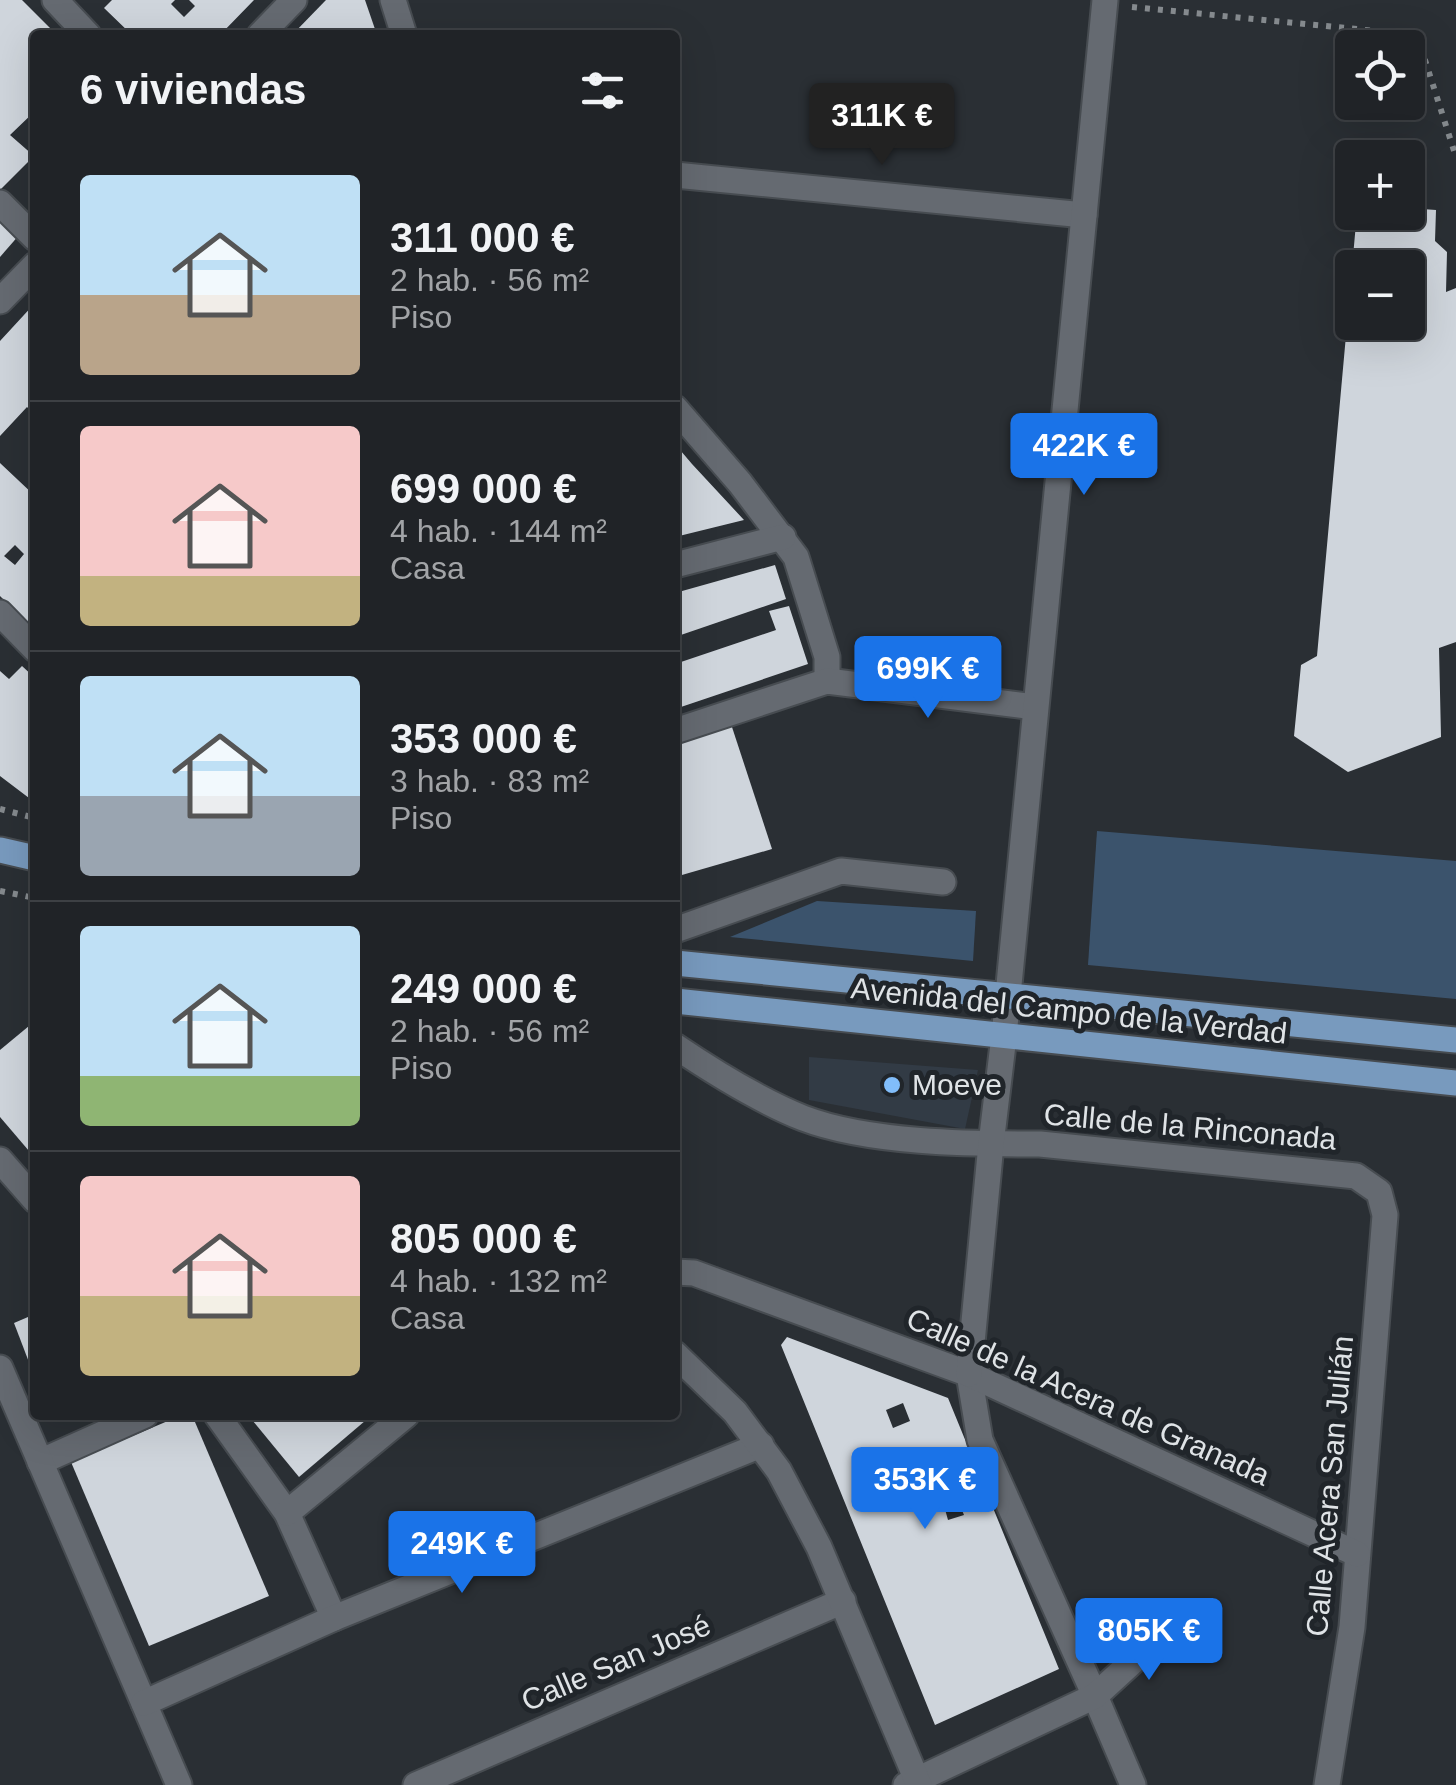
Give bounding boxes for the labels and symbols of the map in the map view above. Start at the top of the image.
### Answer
pin: 311K € [801,83,963,168]
pin: 422K € [1003,413,1165,498]
pin: 699K € [847,636,1009,721]
street label: Avenida del Campo de la Verdad [849,971,1289,1050]
place label: Moeve [912,1068,1002,1101]
marker: Moeve [881,1074,903,1096]
street label: Calle de la Rinconada [1042,1097,1338,1156]
street label: Calle de la Acera de Granada [902,1301,1275,1492]
street label: Calle Acera San Julián [1300,1334,1359,1638]
pin: 353K € [844,1447,1006,1532]
pin: 249K € [381,1511,543,1596]
pin: 805K € [1068,1598,1230,1683]
street label: Calle San José [516,1608,715,1717]

